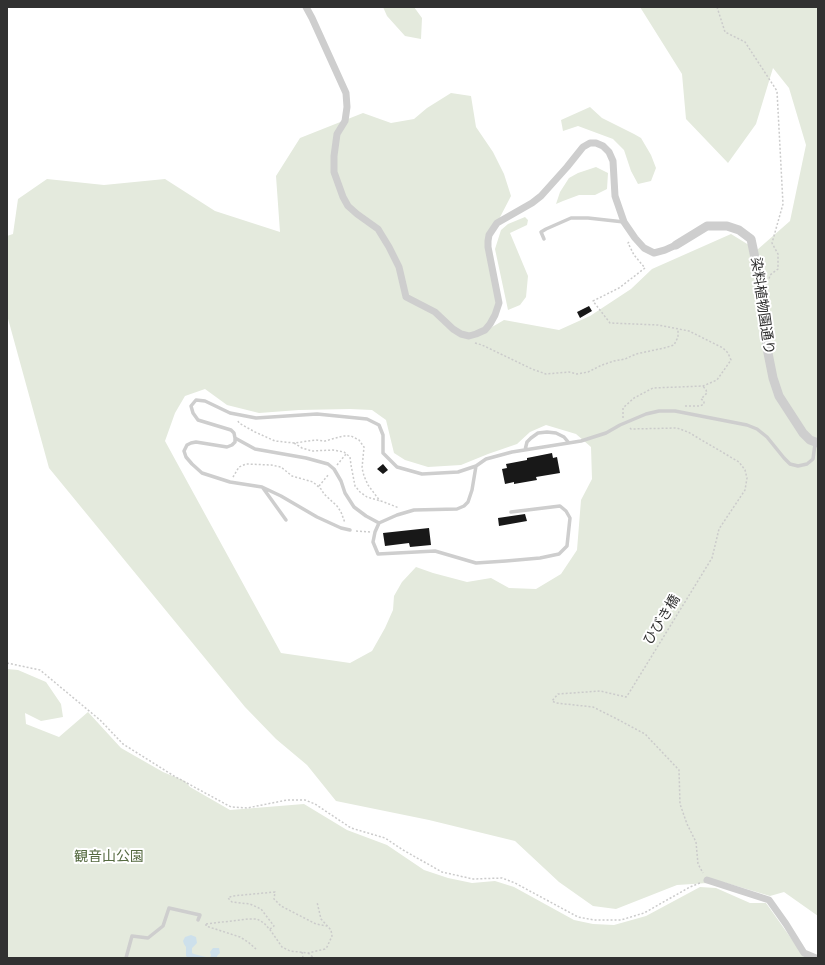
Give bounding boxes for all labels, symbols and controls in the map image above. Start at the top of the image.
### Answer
street label: 染料植物園通り [747,256,777,356]
street label: ひびき橋 [640,592,684,648]
park label: 観音山公園 [74,849,144,865]

